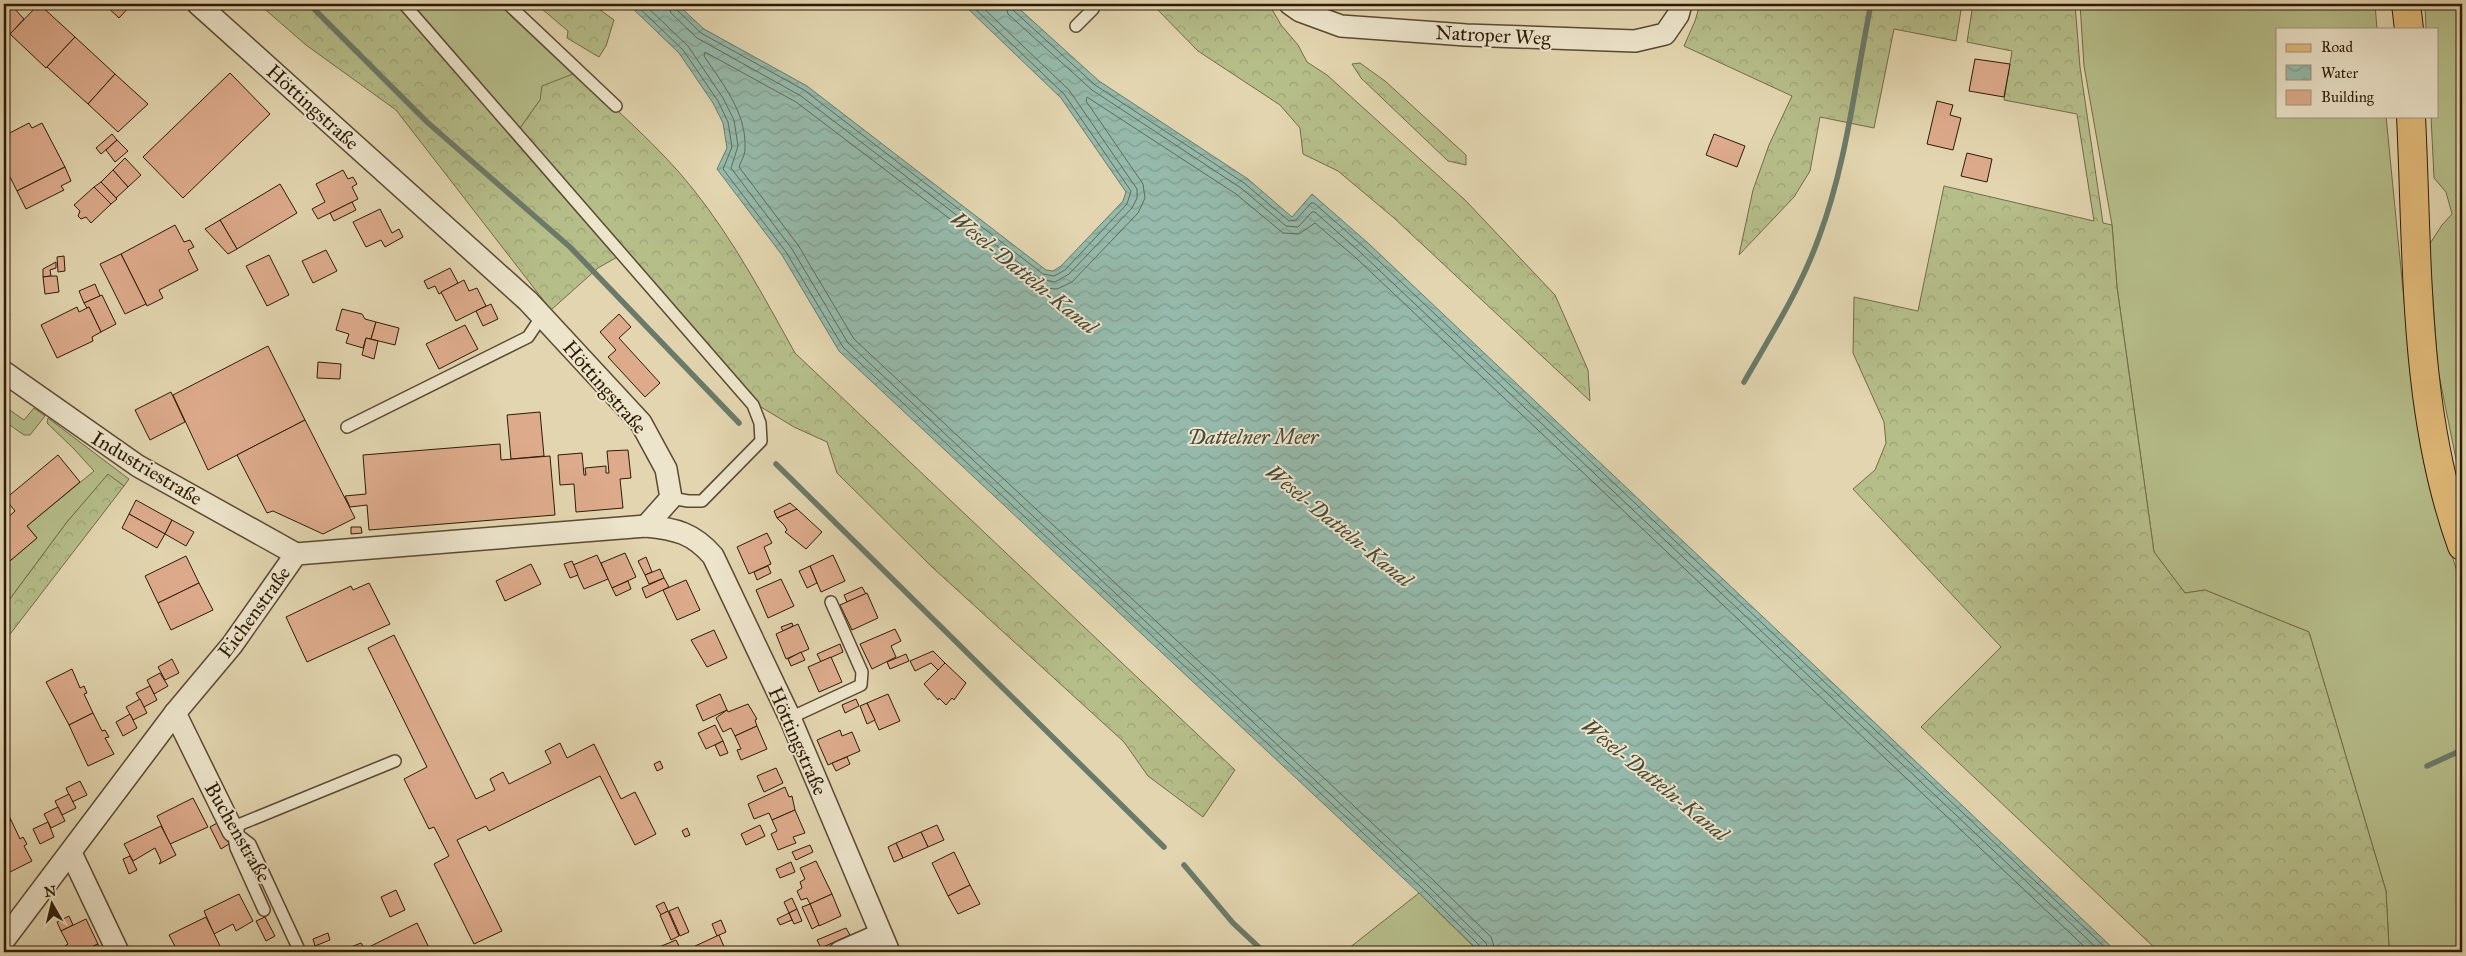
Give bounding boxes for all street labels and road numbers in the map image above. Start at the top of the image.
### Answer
street label: Natroper Weg [1435,20,1552,51]
street label: Höttingstraße [261,59,364,156]
street label: Höttingstraße [557,335,652,439]
street label: Industriestraße [87,426,207,510]
street label: Eichenstraße [213,561,295,663]
street label: Höttingstraße [763,683,833,799]
street label: Buchenstraße [200,778,276,886]

